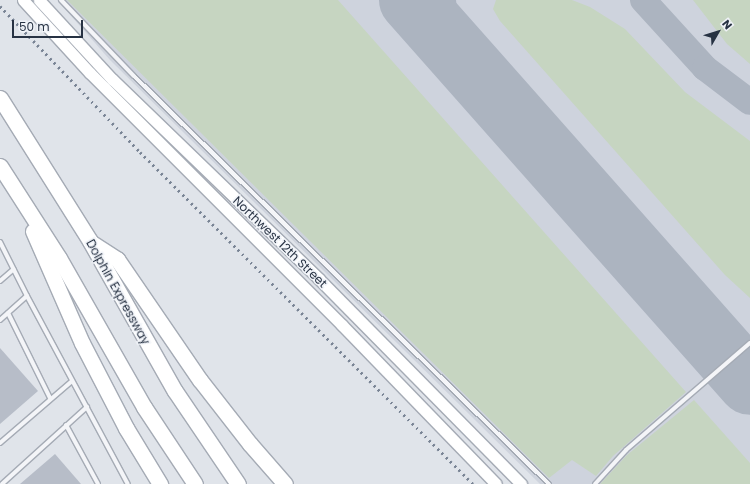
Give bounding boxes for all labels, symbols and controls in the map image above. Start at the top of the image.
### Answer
scale bar [14,12,85,38]
north arrow [698,12,738,52]
text: N [719,16,736,33]
text: 50 m [19,18,50,35]
street label: Northwest 12th Street [230,193,330,291]
street label: Dolphin Expressway [83,237,153,347]

